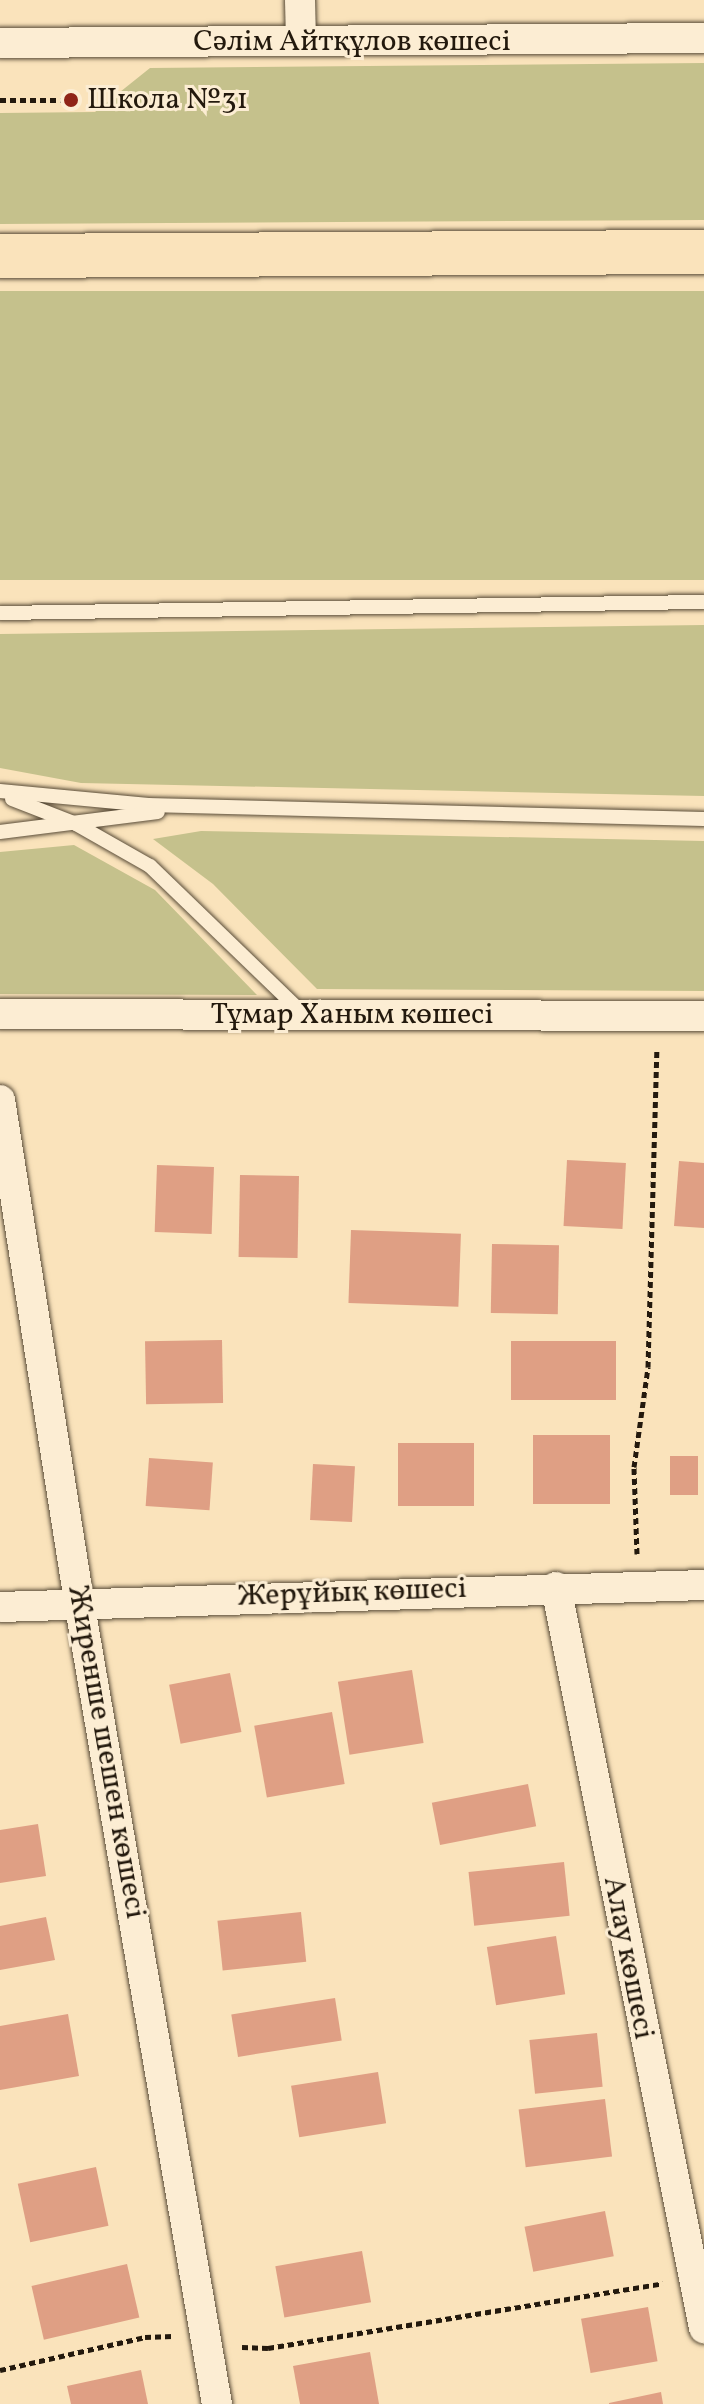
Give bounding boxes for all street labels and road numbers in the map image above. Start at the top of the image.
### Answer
street label: Сәлім Айтқұлов көшесі [193,24,511,60]
street label: Тұмар Ханым көшесі [210,997,494,1033]
street label: Жерұйық көшесі [237,1571,467,1615]
street label: Жиренше шешен көшесі [59,1582,153,1922]
street label: Алау көшесі [594,1873,662,2043]

